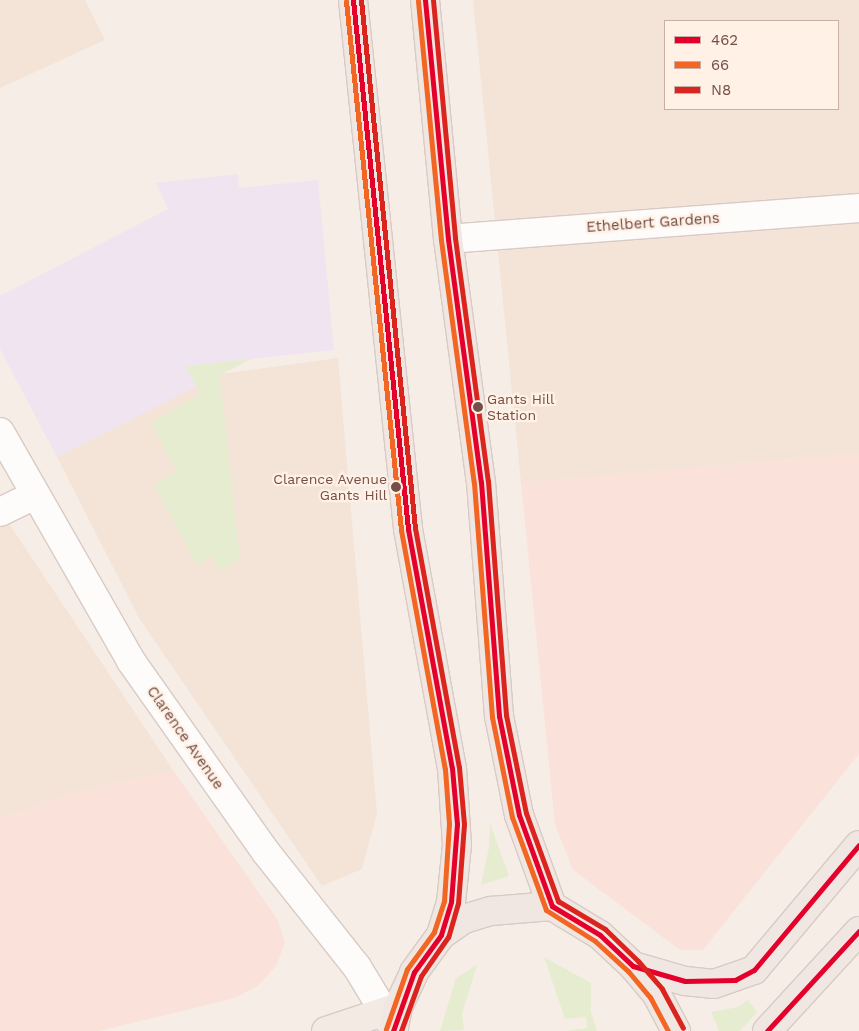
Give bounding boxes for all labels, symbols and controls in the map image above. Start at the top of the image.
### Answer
legend [664,20,839,110]
text: 462 [711,31,738,49]
text: 66 [711,56,729,74]
text: N8 [711,81,731,99]
street label: Ethelbert Gardens [586,209,720,237]
place label: Gants Hill Station [487,391,554,424]
marker: Gants Hill Station [473,402,483,412]
place label: Clarence Avenue Gants Hill [273,471,387,504]
marker: Clarence Avenue Gants Hill [391,482,401,492]
street label: Clarence Avenue [143,683,227,793]

